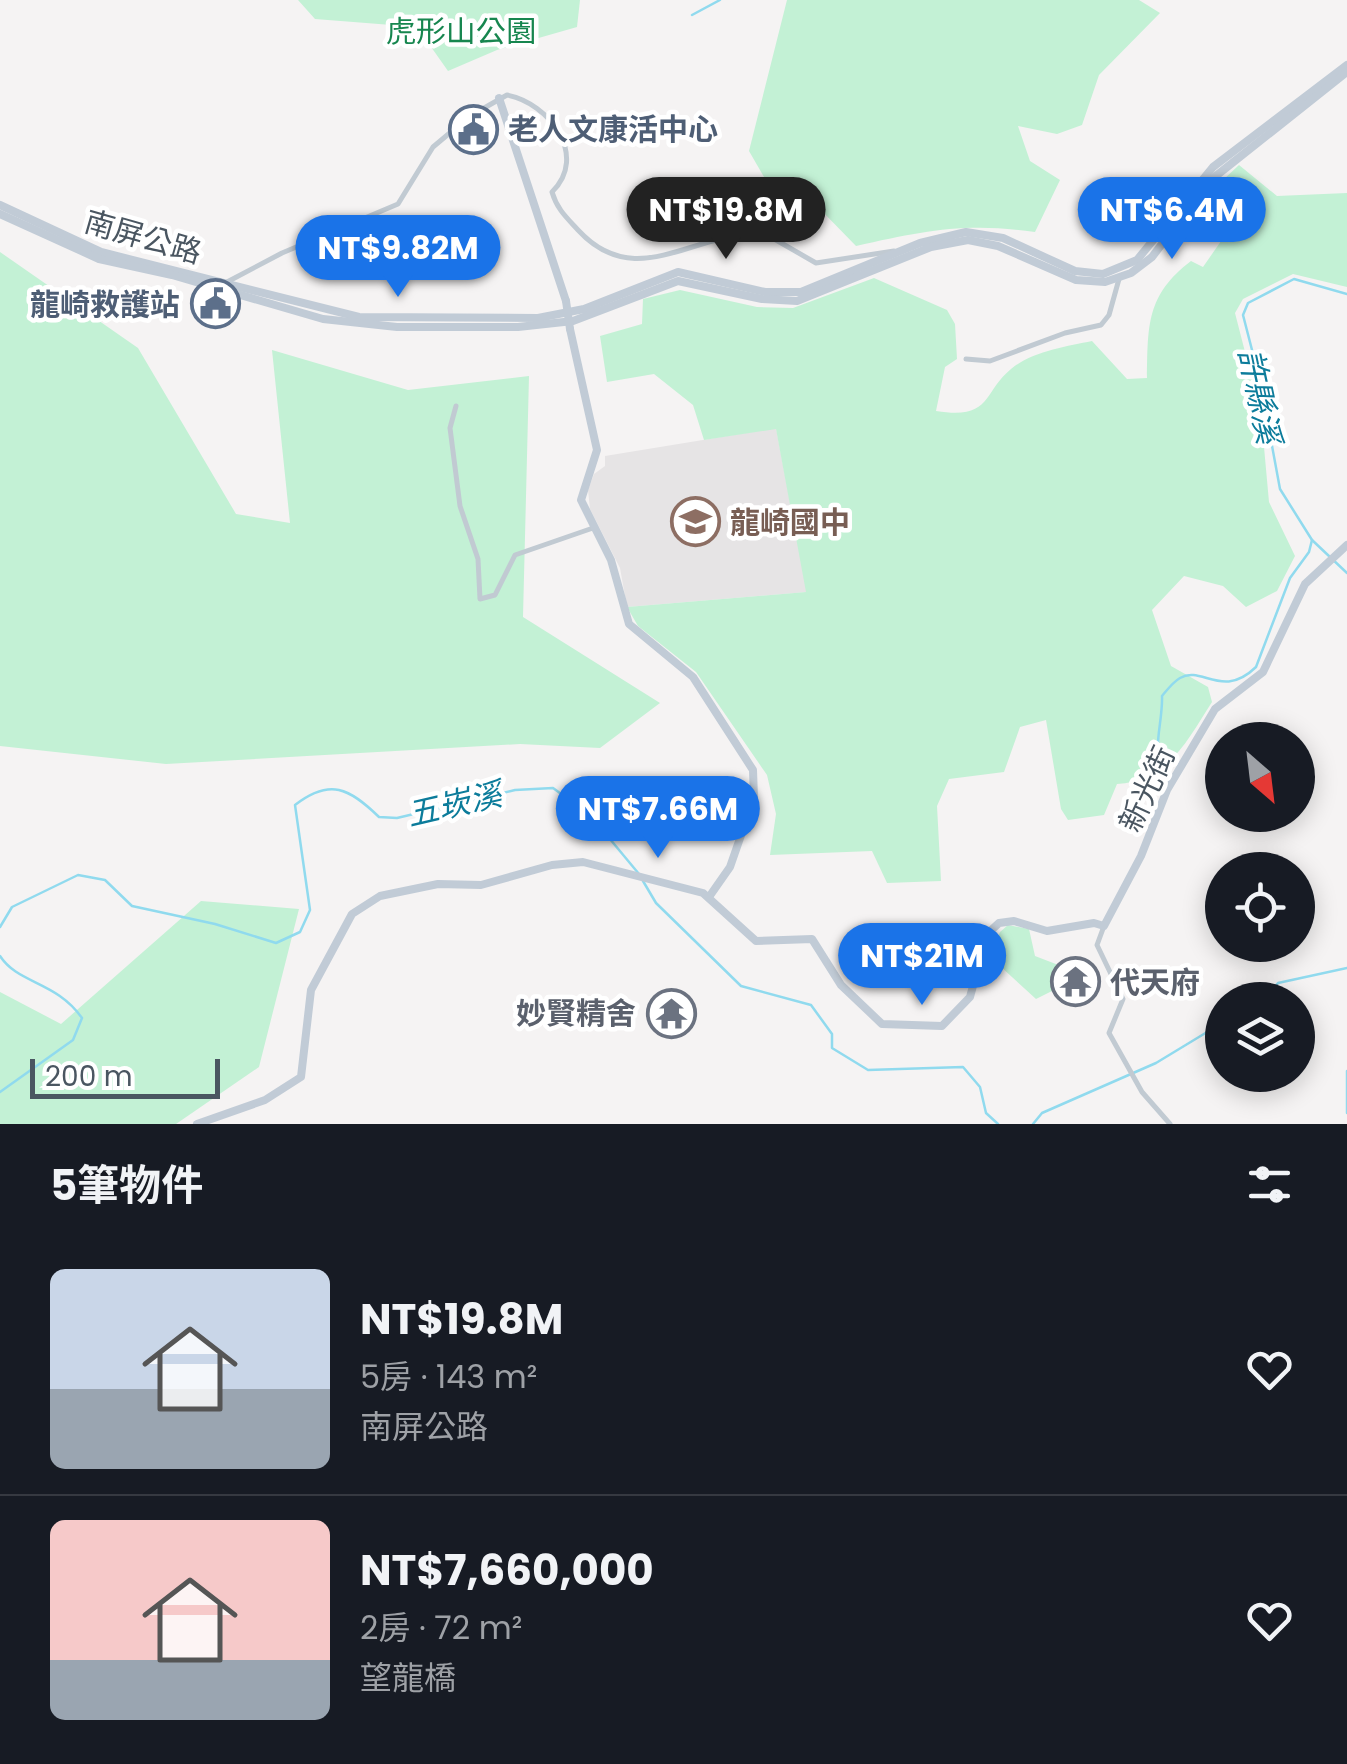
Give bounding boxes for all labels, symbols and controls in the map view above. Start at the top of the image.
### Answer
park label: 虎形山公園 [386,10,536,53]
public building icon: 老人文康活中心 [447,103,499,155]
place label: 老人文康活中心 [508,108,718,151]
pin: NT$19.8M [623,177,829,262]
pin: NT$6.4M [1080,177,1264,262]
text: NT$19.8M [649,187,803,232]
text: NT$6.4M [1100,187,1244,232]
street label: 南屏公路 [79,200,207,274]
pin: NT$9.82M [295,215,501,300]
text: NT$9.82M [317,225,479,270]
public building icon: 龍崎救護站 [189,278,241,330]
place label: 龍崎救護站 [30,283,180,326]
water label: 許縣溪 [1228,344,1293,452]
school or university icon: 龍崎國中 [669,496,721,548]
place label: 龍崎國中 [730,501,850,544]
north arrow [1205,722,1315,832]
map controls [1205,722,1315,1092]
street label: 新光街 [1108,739,1186,839]
water label: 五崁溪 [402,770,510,837]
pin: NT$7.66M [555,776,761,861]
text: NT$7.66M [578,786,738,831]
button: locate [1205,852,1315,962]
pin: NT$21M [841,923,1003,1008]
text: NT$21M [860,933,984,978]
temple icon: 代天府 [1049,956,1101,1008]
place label: 代天府 [1110,961,1200,1004]
button: layers [1205,982,1315,1092]
temple icon: 妙賢精舍 [645,987,697,1039]
place label: 妙賢精舍 [516,992,636,1035]
scale bar [30,1054,220,1098]
text: 200 m [45,1057,133,1096]
text: 5筆物件 [50,1156,203,1215]
icon: filters [1242,1157,1297,1212]
text: NT$19.8M [360,1290,563,1349]
icon: home [130,1309,250,1429]
icon: heart [1242,1342,1297,1397]
text: 5房 · 143 m² [360,1354,537,1399]
text: 南屏公路 [360,1404,488,1449]
text: NT$7,660,000 [360,1541,654,1600]
icon: home [130,1560,250,1680]
icon: heart [1242,1593,1297,1648]
text: 2房 · 72 m² [360,1605,522,1650]
text: 望龍橋 [360,1655,456,1700]

